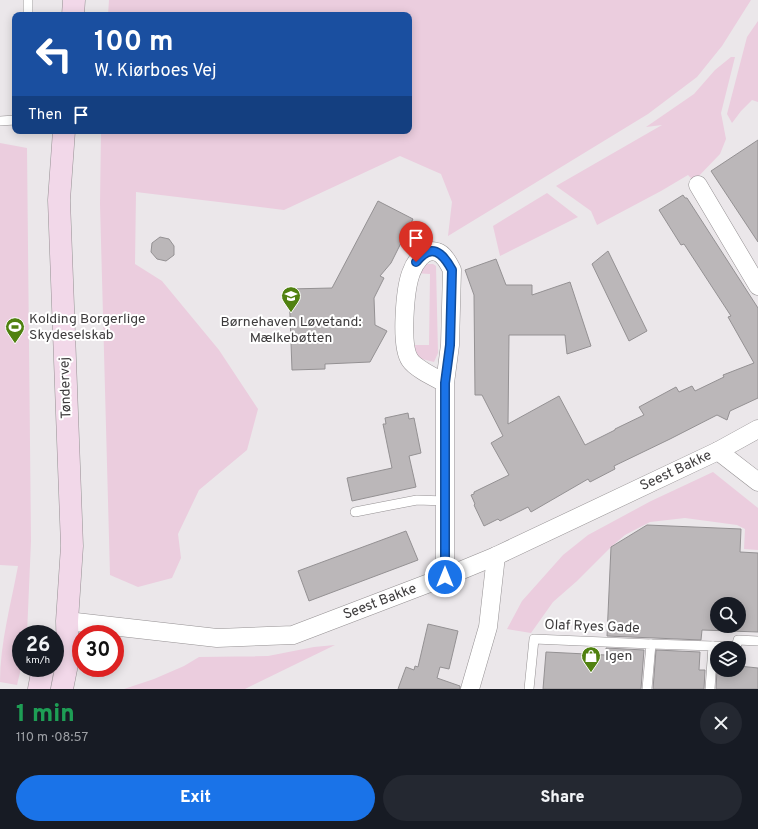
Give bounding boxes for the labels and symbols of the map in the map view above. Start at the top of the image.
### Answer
pin [399,221,433,262]
school or university icon: Børnehaven Løvetand: Mælkebøtten [280,285,302,313]
place label: Kolding Borgerlige Skydeselskab [29,311,146,344]
place label: Børnehaven Løvetand: Mælkebøtten [220,314,362,347]
sports icon: Kolding Borgerlige Skydeselskab [4,316,26,344]
street label: Tøndervej [56,357,76,419]
street label: Seest Bakke [638,447,714,495]
position arrow [424,556,466,598]
street label: Seest Bakke [341,580,419,624]
street label: Olaf Ryes Gade [544,617,640,637]
speed limit sign: 30 [72,625,124,677]
shop icon: Igen [580,645,602,673]
place label: Igen [605,648,632,665]

